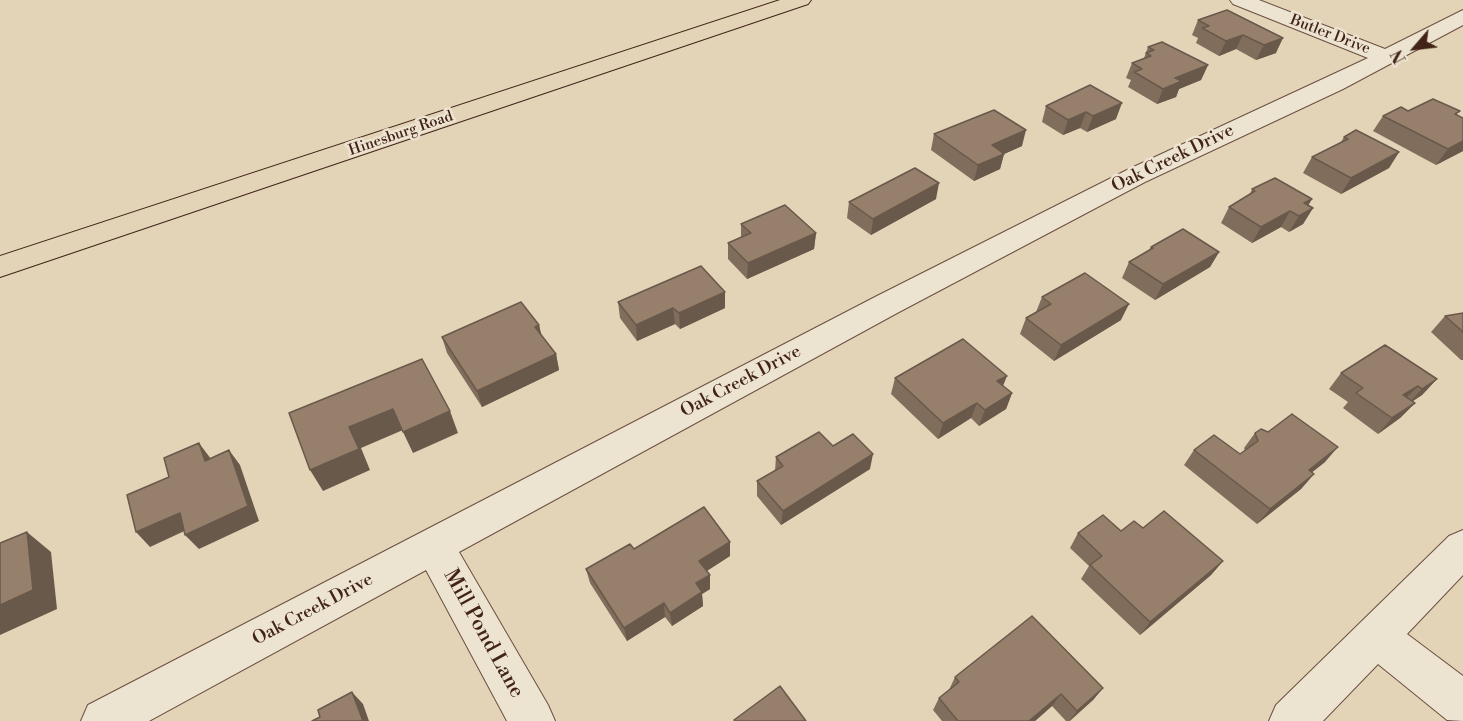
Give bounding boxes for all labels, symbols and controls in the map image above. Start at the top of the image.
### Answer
street label: Butler Drive [1287,11,1373,59]
north arrow [1385,18,1445,78]
text: N [1387,46,1411,67]
street label: Hinesburg Road [346,108,456,160]
street label: Oak Creek Drive [1108,120,1238,198]
street label: Oak Creek Drive [677,341,805,423]
street label: Mill Pond Lane [437,565,529,703]
street label: Oak Creek Drive [249,569,377,651]

